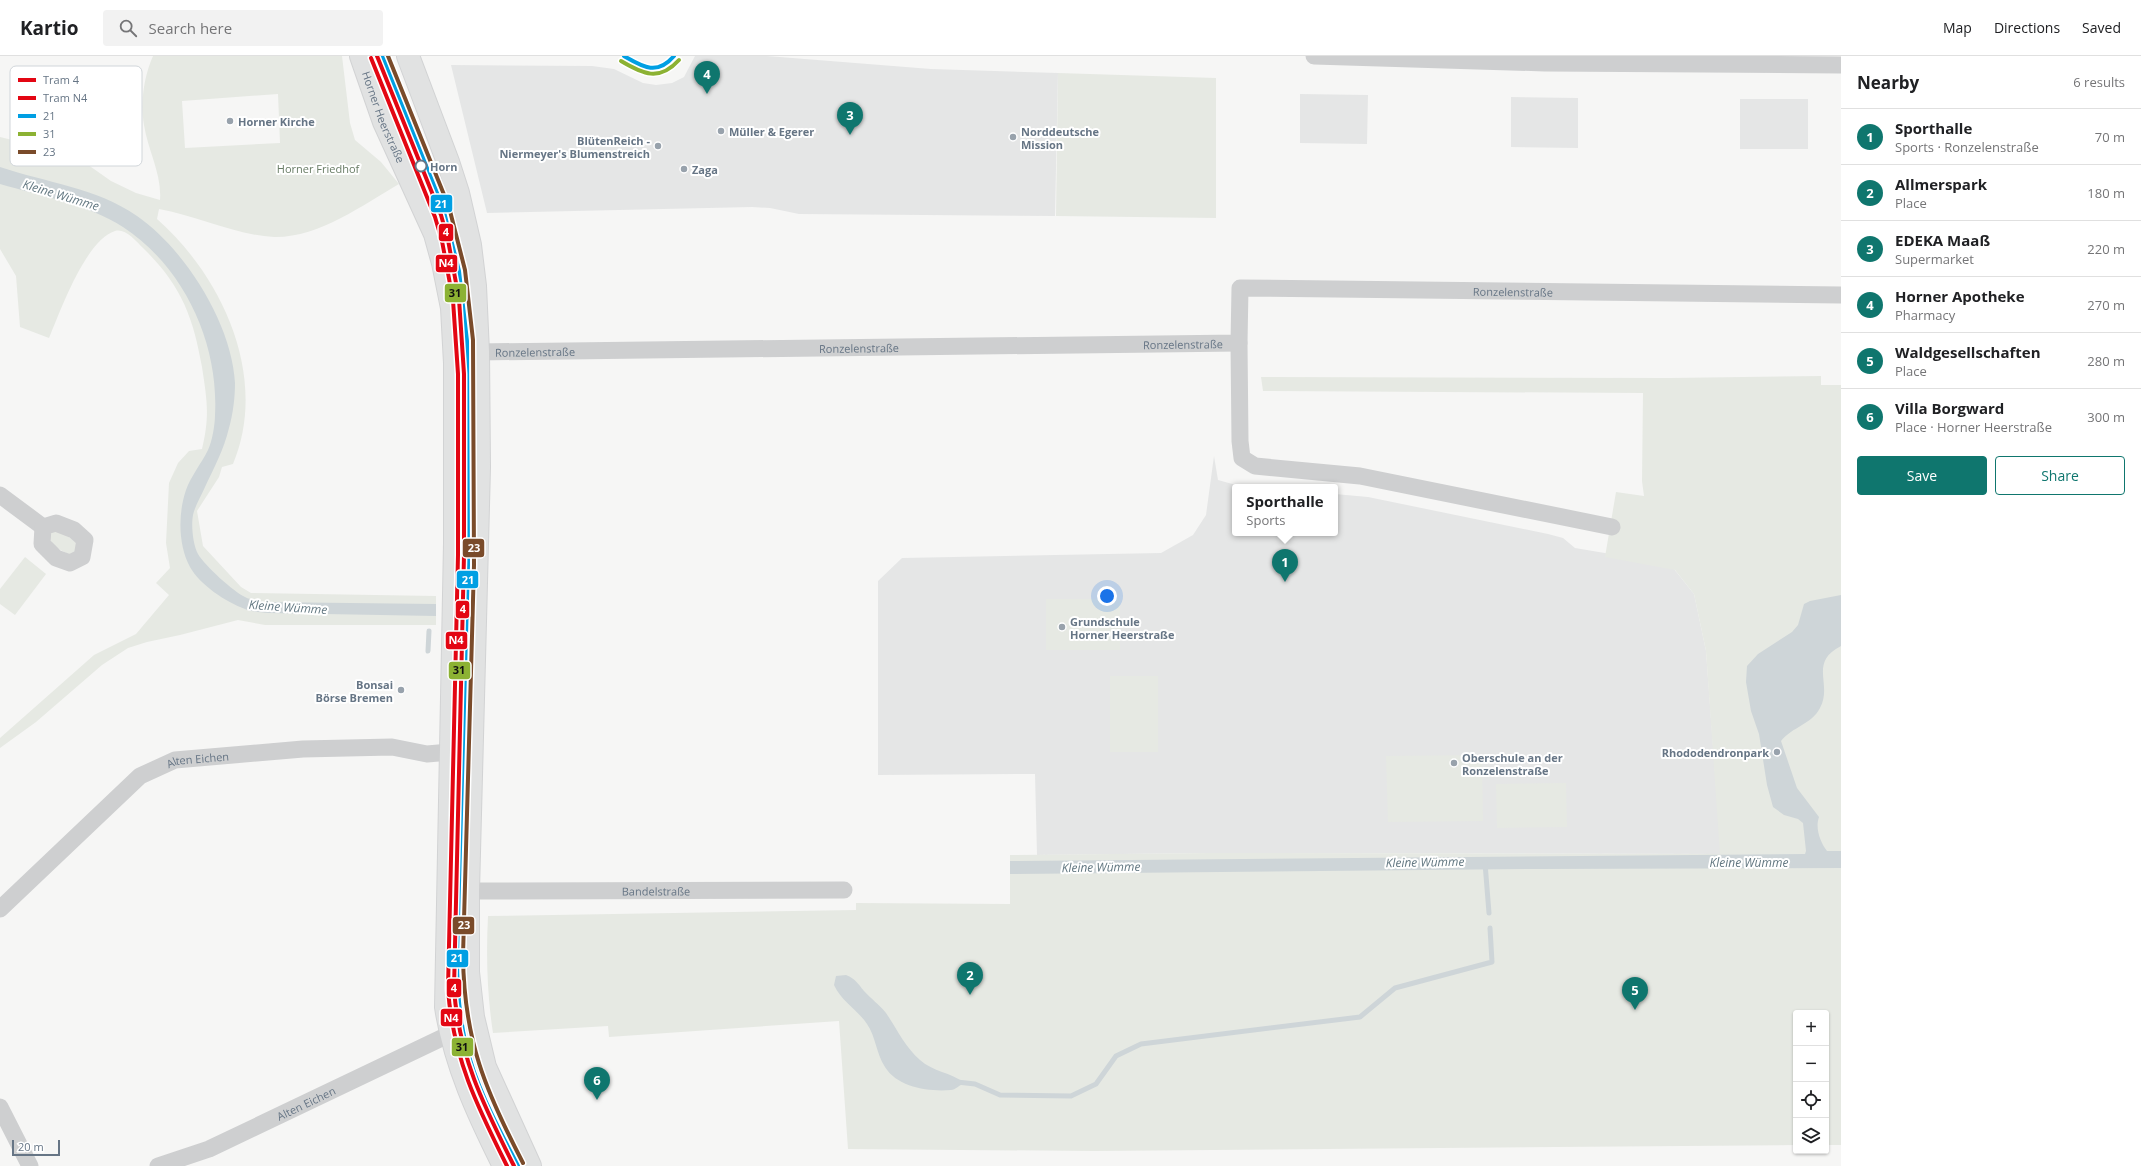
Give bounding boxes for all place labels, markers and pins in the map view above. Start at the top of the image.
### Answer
pin: 4 [694,61,720,94]
pin: 3 [837,102,863,135]
place label: Horner Kirche [238,114,315,129]
marker: Horner Kirche [225,116,235,126]
place label: Müller & Egerer [729,124,814,139]
place label: Norddeutsche Mission [1021,124,1100,152]
marker: Müller & Egerer [716,126,726,136]
marker: Norddeutsche Mission [1008,132,1018,142]
place label: BlütenReich - Niermeyer's Blumenstreich [499,133,650,161]
marker: BlütenReich - Niermeyer's Blumenstreich [653,141,663,151]
marker: Horn [414,159,428,173]
place label: Horn [430,159,457,174]
place label: Zaga [692,162,718,177]
marker: Zaga [679,164,689,174]
pin: 1 [1272,549,1298,582]
place label: Grundschule Horner Heerstraße [1070,614,1175,642]
marker: Grundschule Horner Heerstraße [1057,622,1067,632]
place label: Bonsai Börse Bremen [316,677,393,705]
marker: Bonsai Börse Bremen [396,685,406,695]
place label: Rhododendronpark [1662,745,1769,760]
marker: Rhododendronpark [1772,747,1782,757]
place label: Oberschule an der Ronzelenstraße [1462,750,1563,778]
marker: Oberschule an der Ronzelenstraße [1449,758,1459,768]
pin: 2 [957,962,983,995]
pin: 5 [1622,977,1648,1010]
pin: 6 [584,1067,610,1100]

